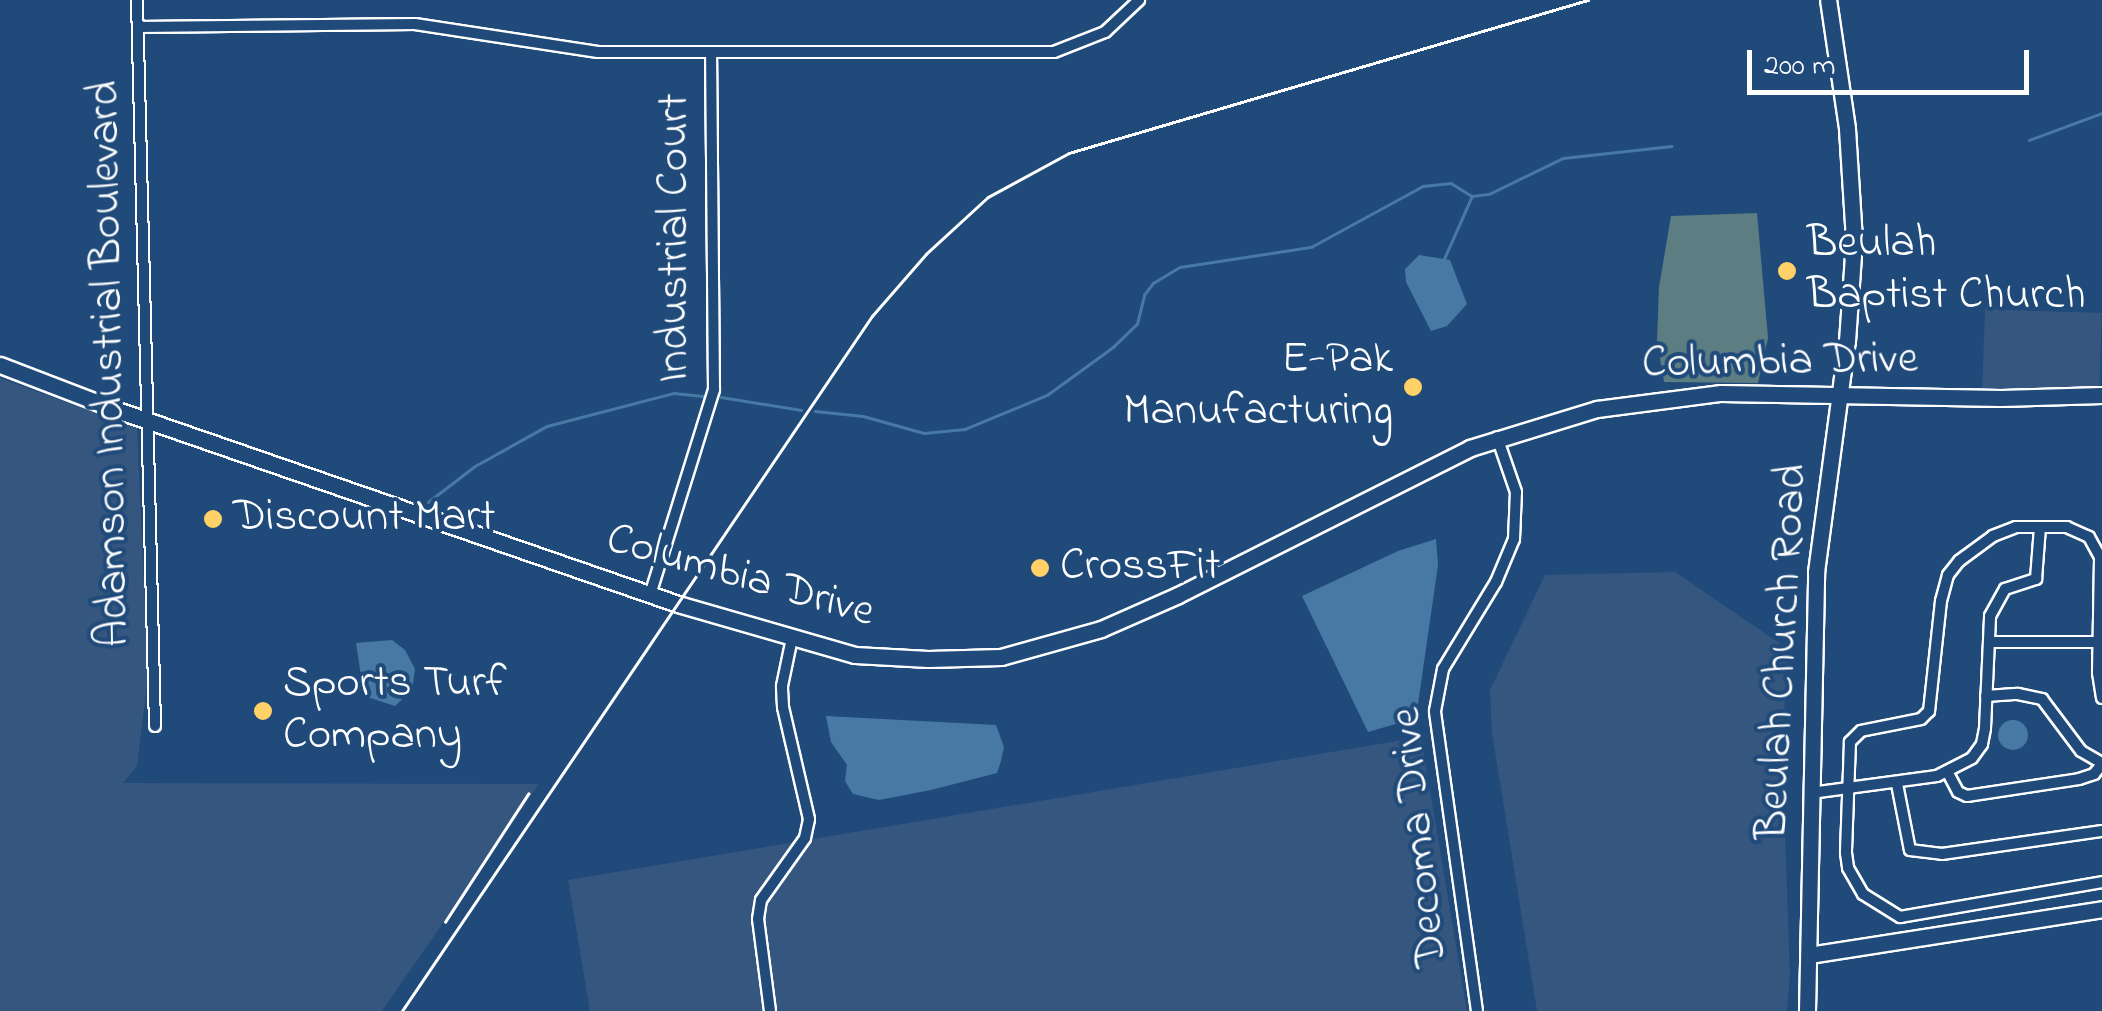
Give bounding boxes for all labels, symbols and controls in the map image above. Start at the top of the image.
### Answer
scale bar [1752,30,2034,92]
text: 200 m [1764,45,1836,89]
street label: Adamson Industrial Boulevard [79,80,143,648]
street label: Industrial Court [649,93,703,383]
place label: Beulah Baptist Church [1807,218,2086,324]
marker: Beulah Baptist Church [1776,260,1798,282]
place label: E-Pak Manufacturing [1123,334,1393,440]
street label: Columbia Drive [1641,334,1919,392]
marker: E-Pak Manufacturing [1402,376,1424,398]
street label: Beulah Church Road [1747,463,1821,841]
place label: Discount Mart [233,492,495,546]
marker: Discount Mart [202,508,224,530]
street label: Columbia Drive [600,513,880,641]
place label: CrossFit [1060,541,1220,595]
marker: CrossFit [1029,557,1051,579]
place label: Sports Turf Company [283,658,507,764]
marker: Sports Turf Company [252,700,274,722]
street label: Decoma Drive [1381,704,1461,970]

